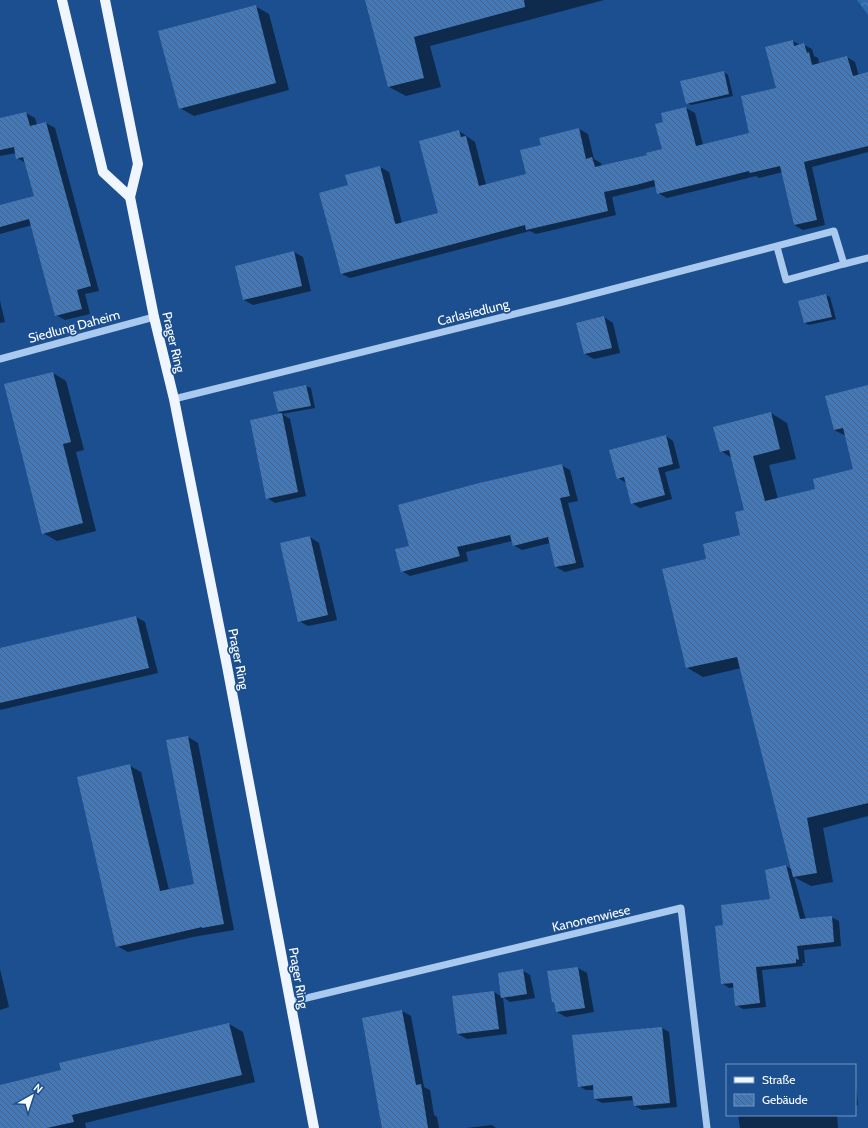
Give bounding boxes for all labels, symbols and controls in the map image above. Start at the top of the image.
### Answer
street label: Carlasiedlung [436,295,511,329]
street label: Siedlung Daheim [26,306,122,346]
street label: Prager Ring [159,310,189,375]
street label: Prager Ring [225,627,253,691]
street label: Kanonenwiese [550,901,632,935]
street label: Prager Ring [286,946,312,1010]
legend [726,1064,856,1116]
text: Straße [762,1072,795,1087]
north arrow [12,1076,52,1116]
text: N [31,1080,46,1096]
text: Gebäude [762,1092,808,1107]

